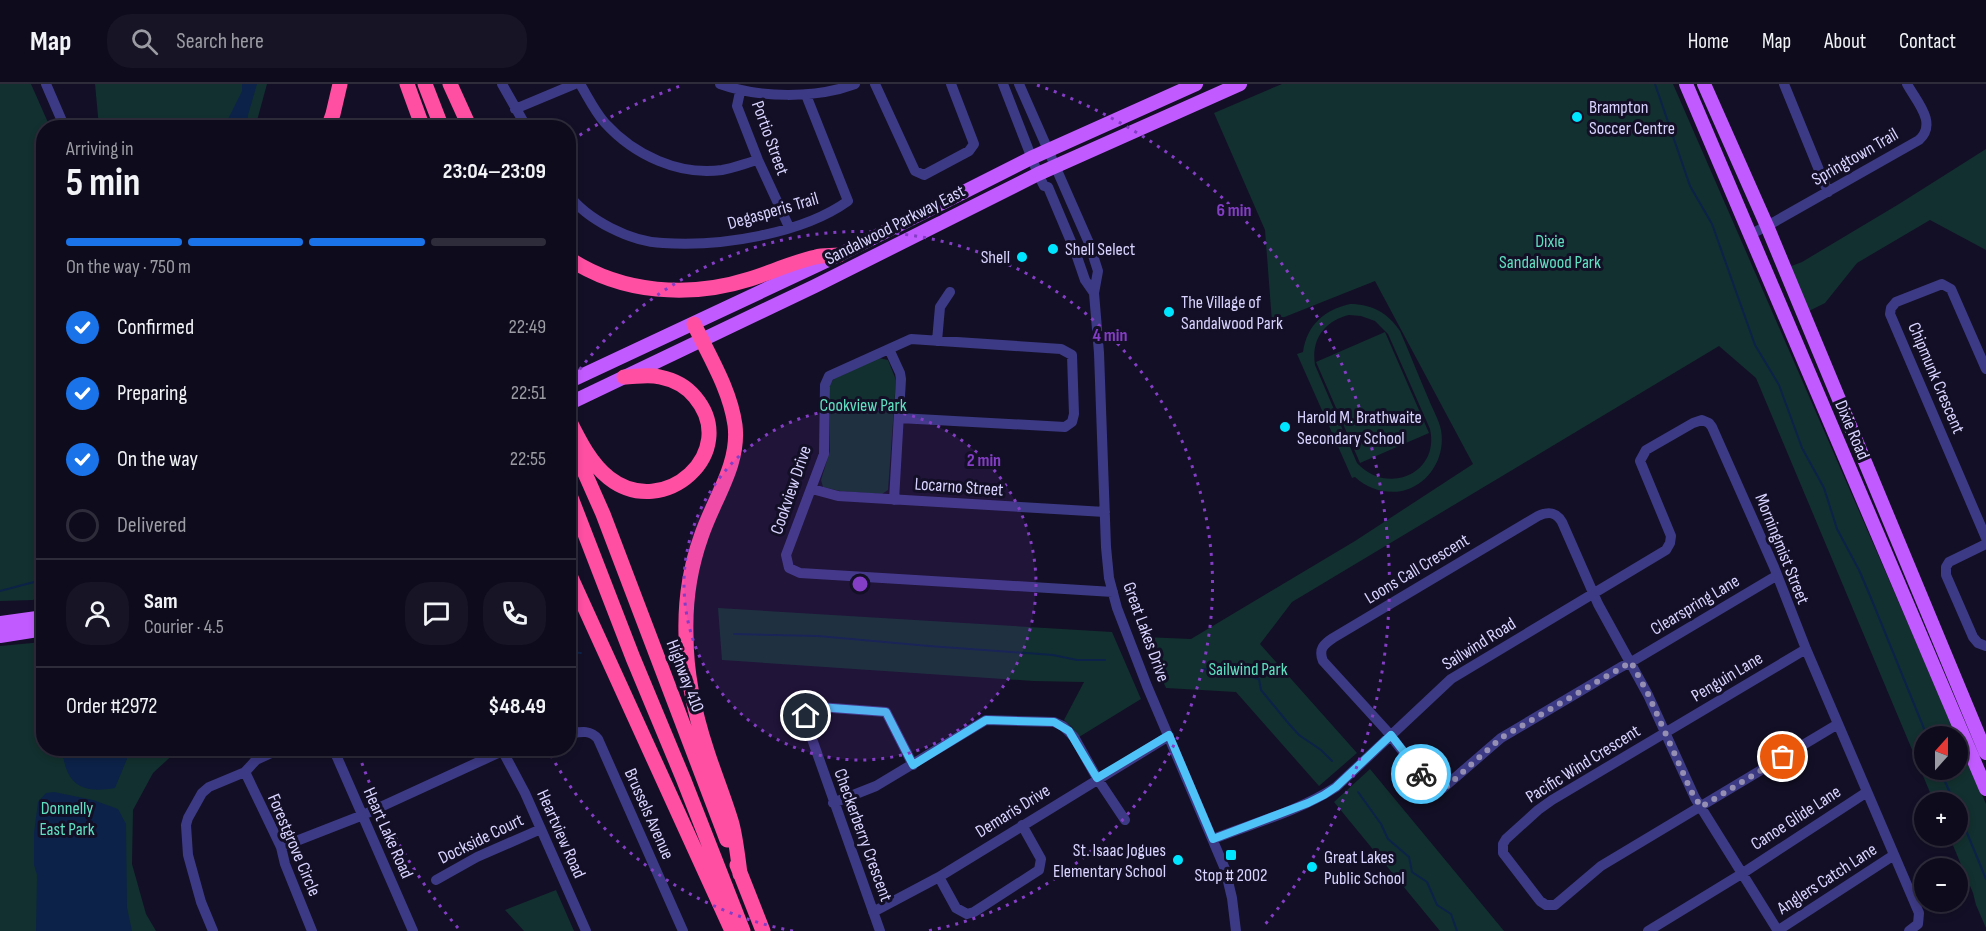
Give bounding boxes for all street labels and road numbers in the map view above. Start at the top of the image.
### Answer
street label: Portio Street [747,98,793,179]
street label: Springtown Trail [1808,124,1902,190]
street label: Sandalwood Parkway East [821,180,969,269]
street label: Degasperis Trail [725,188,821,234]
street label: Chipmunk Crescent [1903,319,1969,437]
street label: Dixie Road [1830,397,1874,463]
street label: Cookview Drive [766,443,816,537]
street label: Locarno Street [914,473,1005,501]
street label: Morningmist Street [1750,491,1814,608]
street label: Loons Call Crescent [1361,529,1474,608]
street label: Clearspring Lane [1647,570,1743,640]
street label: Great Lakes Drive [1118,579,1174,685]
street label: Sailwind Road [1438,613,1520,675]
street label: Highway 410 [662,637,708,715]
street label: Penguin Lane [1687,647,1767,707]
street label: Pacific Wind Crescent [1522,720,1644,808]
street label: Brussels Avenue [620,765,678,863]
street label: Checkerberry Crescent [829,766,897,905]
street label: Demaris Drive [972,780,1054,842]
street label: Canoe Glide Lane [1747,781,1845,855]
street label: Heart Lake Road [359,784,417,882]
street label: Heartview Road [532,786,590,882]
street label: Forestgrove Circle [263,791,325,899]
street label: Dockside Court [435,809,527,869]
street label: Anglers Catch Lane [1772,839,1881,920]

